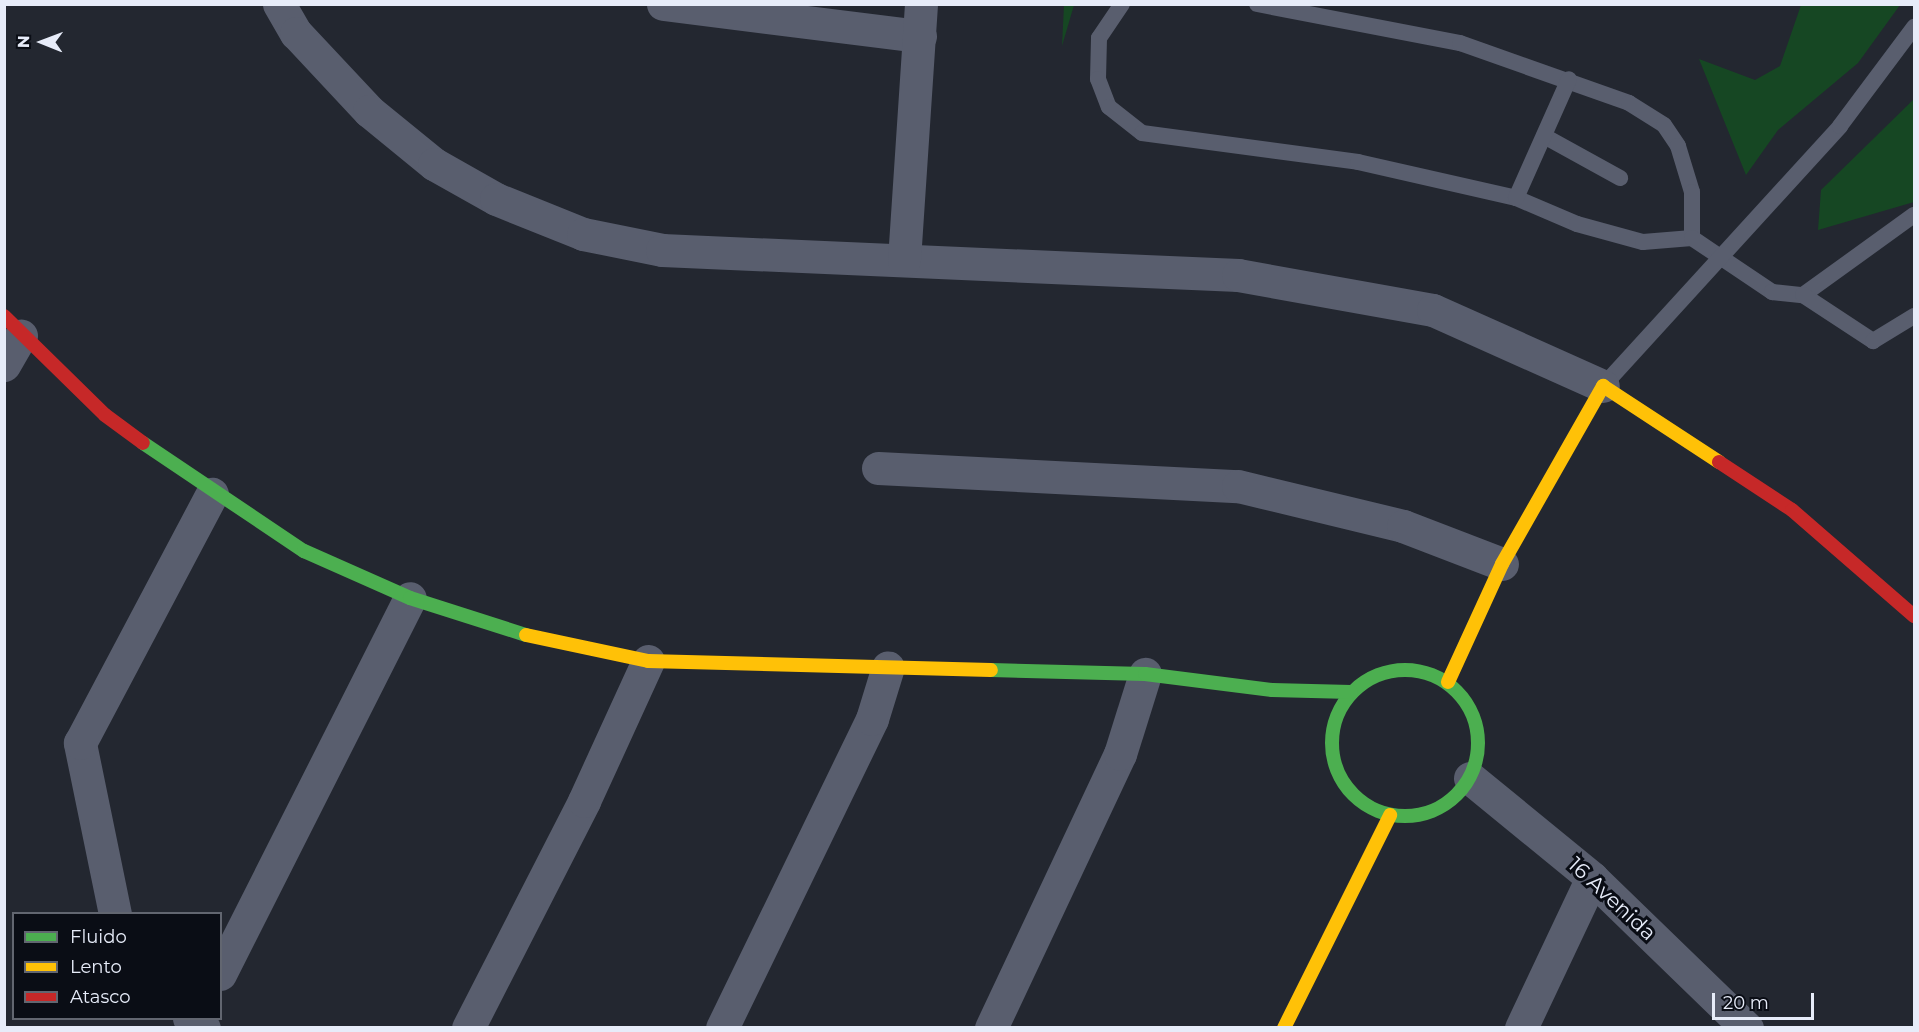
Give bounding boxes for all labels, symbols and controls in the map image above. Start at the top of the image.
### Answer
north arrow [12,12,72,72]
text: N [14,35,33,48]
street label: 16 Avenida [1563,852,1661,946]
legend [12,912,222,1020]
text: Fluido [70,926,127,948]
text: Lento [70,956,122,978]
scale bar [1715,981,1817,1019]
text: Atasco [70,986,130,1008]
text: 20 m [1723,992,1769,1014]

